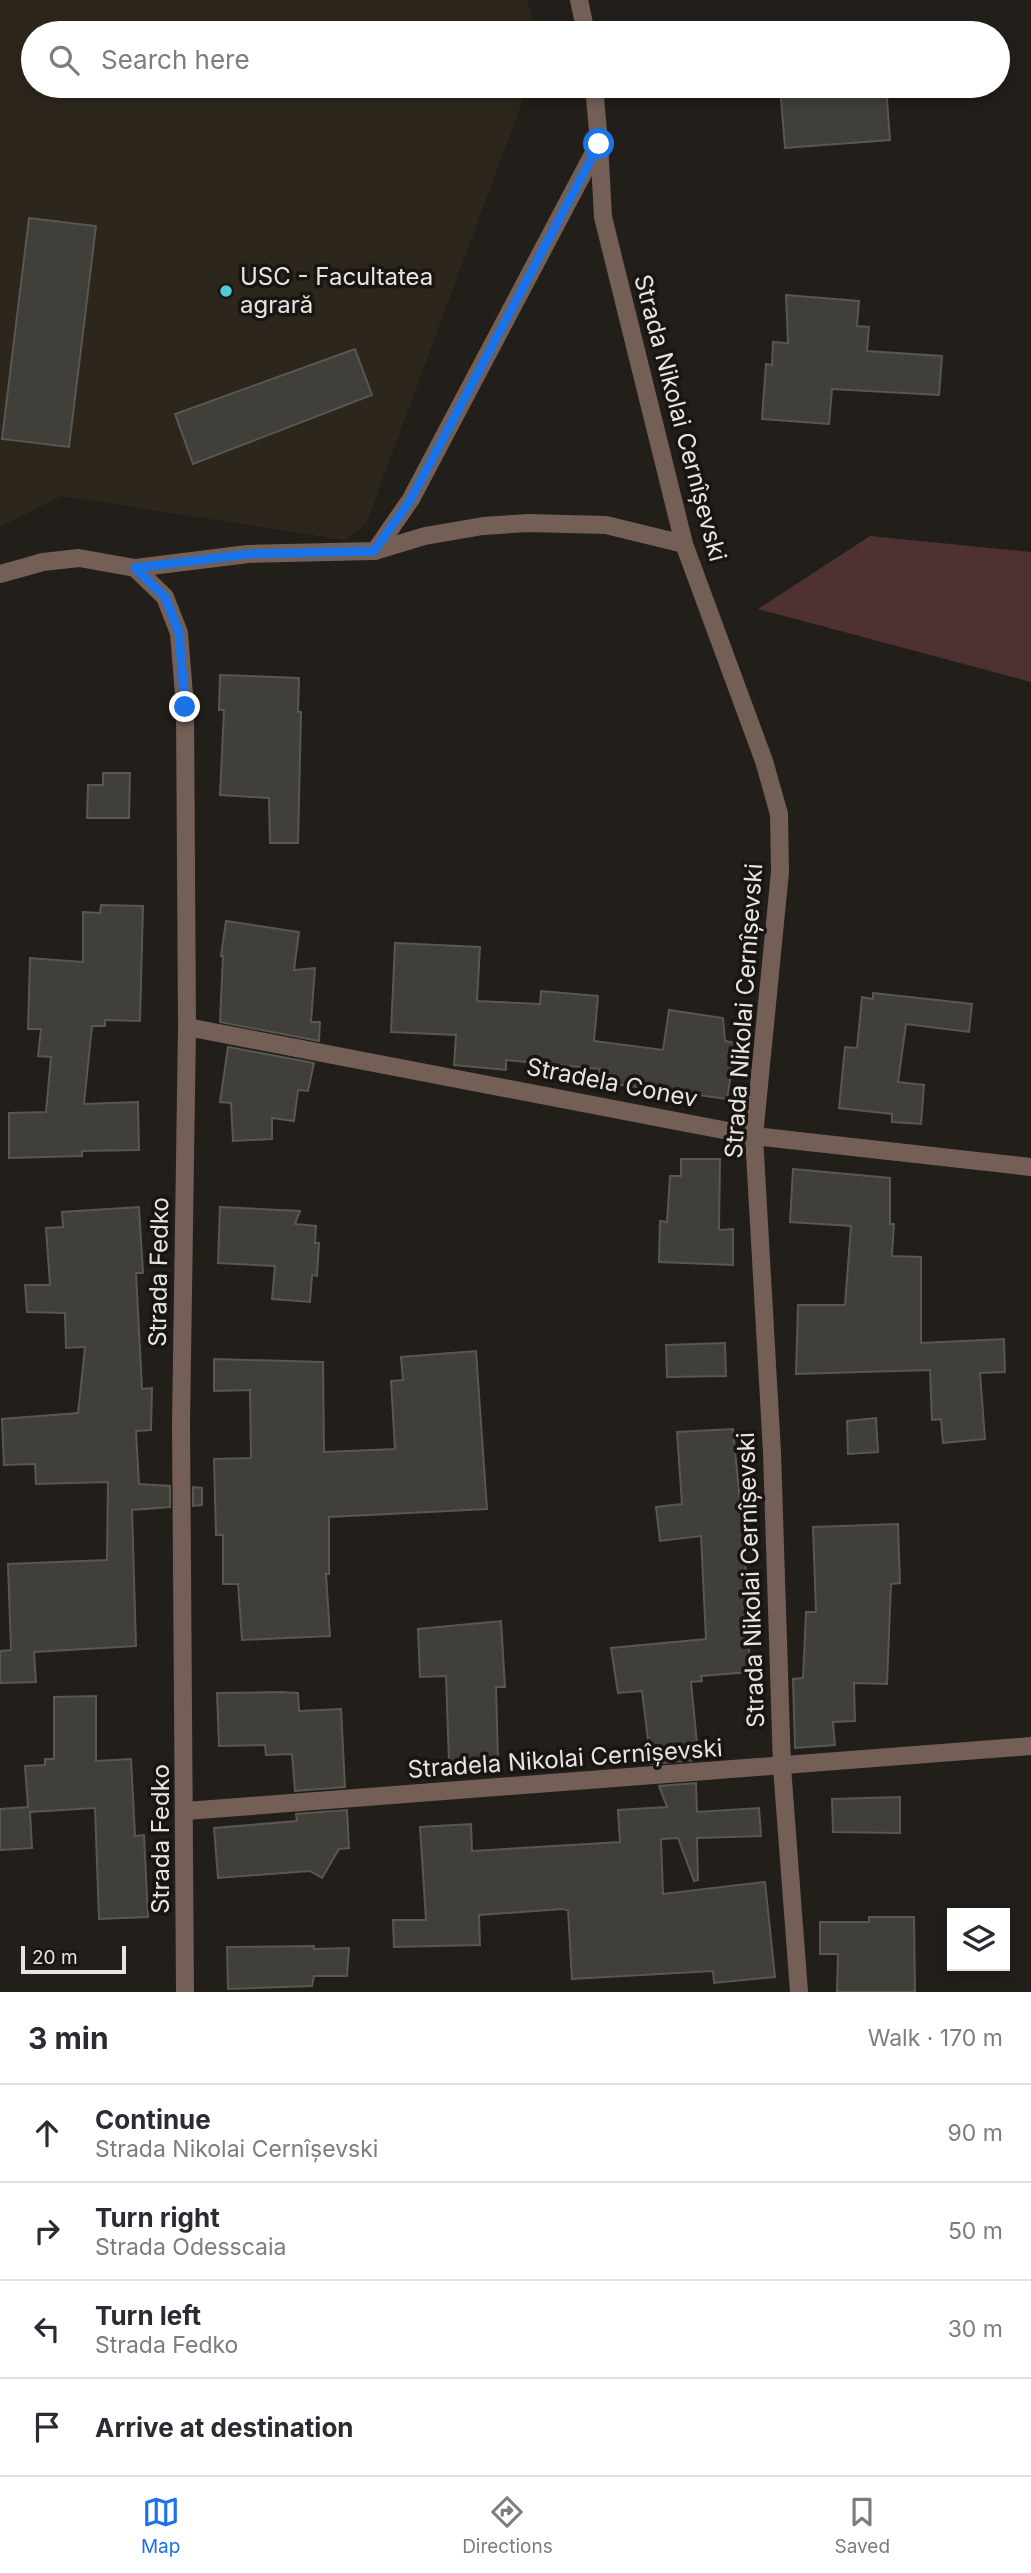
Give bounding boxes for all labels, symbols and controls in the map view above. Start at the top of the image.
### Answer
search box [21,21,1010,98]
icon: search [45,41,83,79]
text: Search here [101,44,250,75]
route start [583,128,614,159]
place label: USC - Facultatea agrară [240,262,433,319]
street label: Strada Nikolai Cernîșevski [628,271,733,564]
marker: USC - Facultatea agrară [218,283,234,299]
route end [169,691,200,722]
street label: Strada Nikolai Cernîșevski [719,862,768,1159]
street label: Stradela Conev [524,1052,700,1113]
street label: Strada Fedko [143,1197,174,1347]
street label: Strada Nikolai Cernîșevski [731,1432,770,1728]
street label: Stradela Nikolai Cernîșevski [407,1733,723,1784]
street label: Strada Fedko [146,1764,175,1914]
map controls [947,1908,1010,1971]
button: layers [947,1908,1010,1971]
scale bar [21,1943,126,1975]
text: 20 m [32,1946,78,1969]
text: 3 min [28,2020,109,2056]
text: Walk · 170 m [868,2024,1003,2052]
text: Continue [95,2104,211,2135]
icon: ahead [28,2114,66,2152]
text: 90 m [948,2119,1003,2147]
text: Strada Nikolai Cernîșevski [95,2135,378,2163]
text: Turn right [95,2202,220,2233]
icon: right [28,2212,66,2250]
text: 50 m [948,2217,1003,2245]
text: Strada Odesscaia [95,2233,286,2261]
text: Turn left [95,2300,201,2331]
icon: left [28,2310,66,2348]
text: 30 m [948,2315,1003,2343]
text: Strada Fedko [95,2331,238,2359]
icon: arrive [28,2408,66,2446]
text: Arrive at destination [95,2412,354,2443]
tab: Map [141,2493,180,2558]
tab: Directions [462,2493,553,2558]
tab: Saved [834,2493,890,2558]

